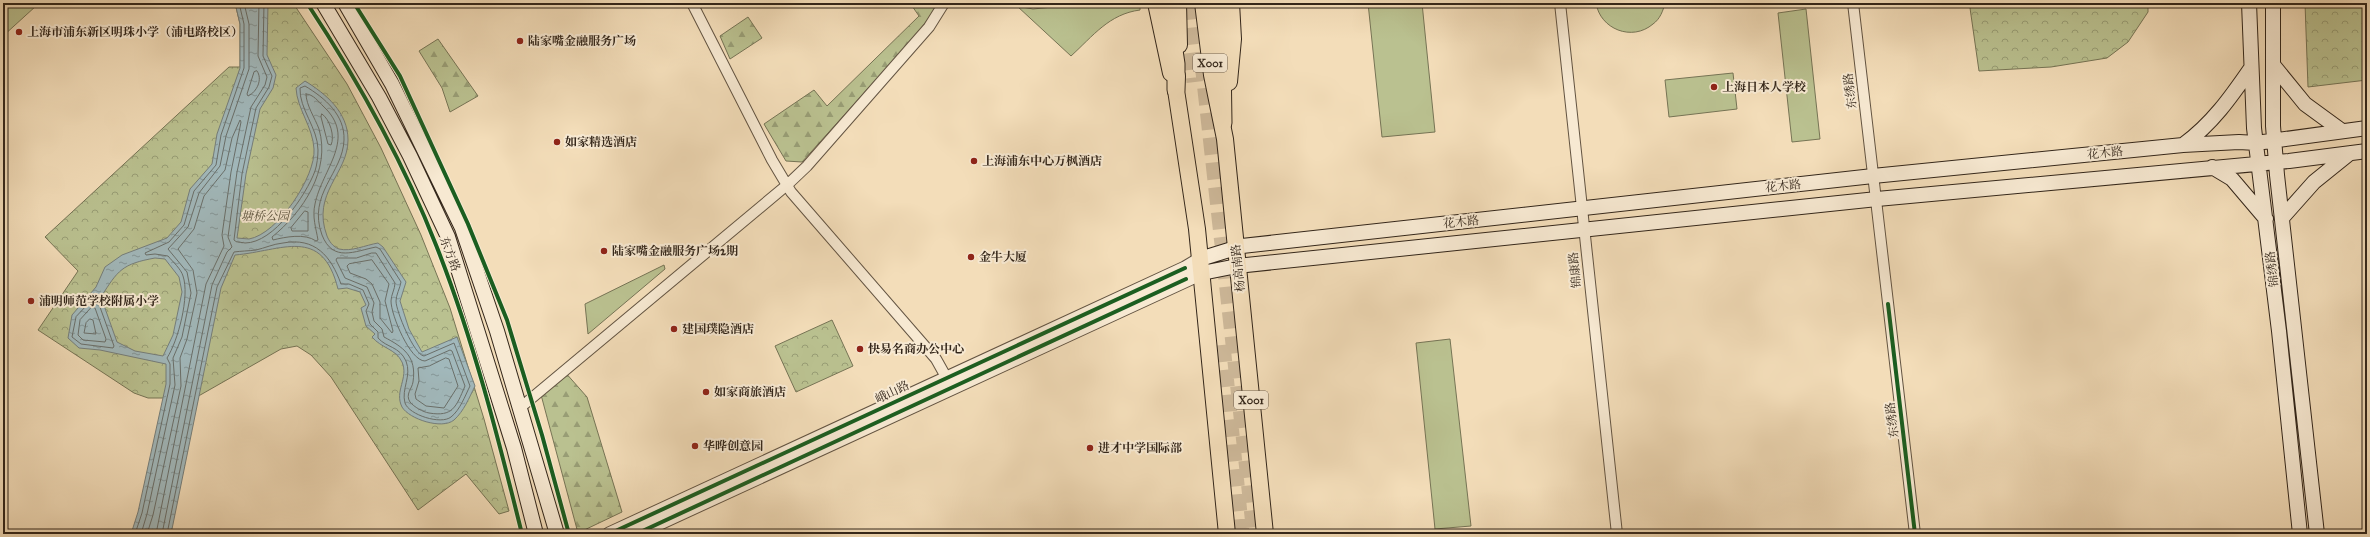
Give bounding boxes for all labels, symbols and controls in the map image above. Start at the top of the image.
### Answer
place label: 上海市浦东新区明珠小学（浦电路校区） [27,25,243,39]
marker: 上海市浦东新区明珠小学（浦电路校区） [14,27,24,37]
place label: 陆家嘴金融服务广场 [528,34,636,48]
marker: 陆家嘴金融服务广场 [515,36,525,46]
road number: X001 [1193,54,1227,72]
street label: 东绣路 [1841,72,1859,110]
place label: 上海日本人学校 [1722,80,1806,94]
marker: 上海日本人学校 [1709,82,1719,92]
place label: 如家精选酒店 [565,135,637,149]
marker: 如家精选酒店 [552,137,562,147]
street label: 花木路 [2086,144,2124,162]
place label: 上海浦东中心万枫酒店 [982,154,1102,168]
marker: 上海浦东中心万枫酒店 [969,156,979,166]
street label: 花木路 [1764,177,1802,195]
park label: 塘桥公园 [241,209,291,223]
street label: 花木路 [1442,213,1480,231]
street label: 东方路 [437,235,463,273]
street label: 杨高南路 [1229,243,1247,293]
place label: 陆家嘴金融服务广场2期 [612,244,738,258]
marker: 陆家嘴金融服务广场2期 [599,246,609,256]
place label: 金牛大厦 [979,250,1027,264]
street label: 锦绣路 [2263,250,2281,288]
street label: 锦康路 [1566,251,1584,289]
marker: 金牛大厦 [966,252,976,262]
place label: 浦明师范学校附属小学 [39,294,159,308]
marker: 浦明师范学校附属小学 [26,296,36,306]
place label: 建国璞隐酒店 [682,322,754,336]
marker: 建国璞隐酒店 [669,324,679,334]
place label: 快易名商办公中心 [868,342,964,356]
marker: 快易名商办公中心 [855,344,865,354]
street label: 峨山路 [873,378,911,406]
place label: 如家商旅酒店 [714,385,786,399]
marker: 如家商旅酒店 [701,387,711,397]
road number: X001 [1234,391,1268,409]
street label: 东绣路 [1883,401,1901,439]
place label: 华晔创意园 [703,439,763,453]
marker: 华晔创意园 [690,441,700,451]
place label: 进才中学国际部 [1098,441,1182,455]
marker: 进才中学国际部 [1085,443,1095,453]

